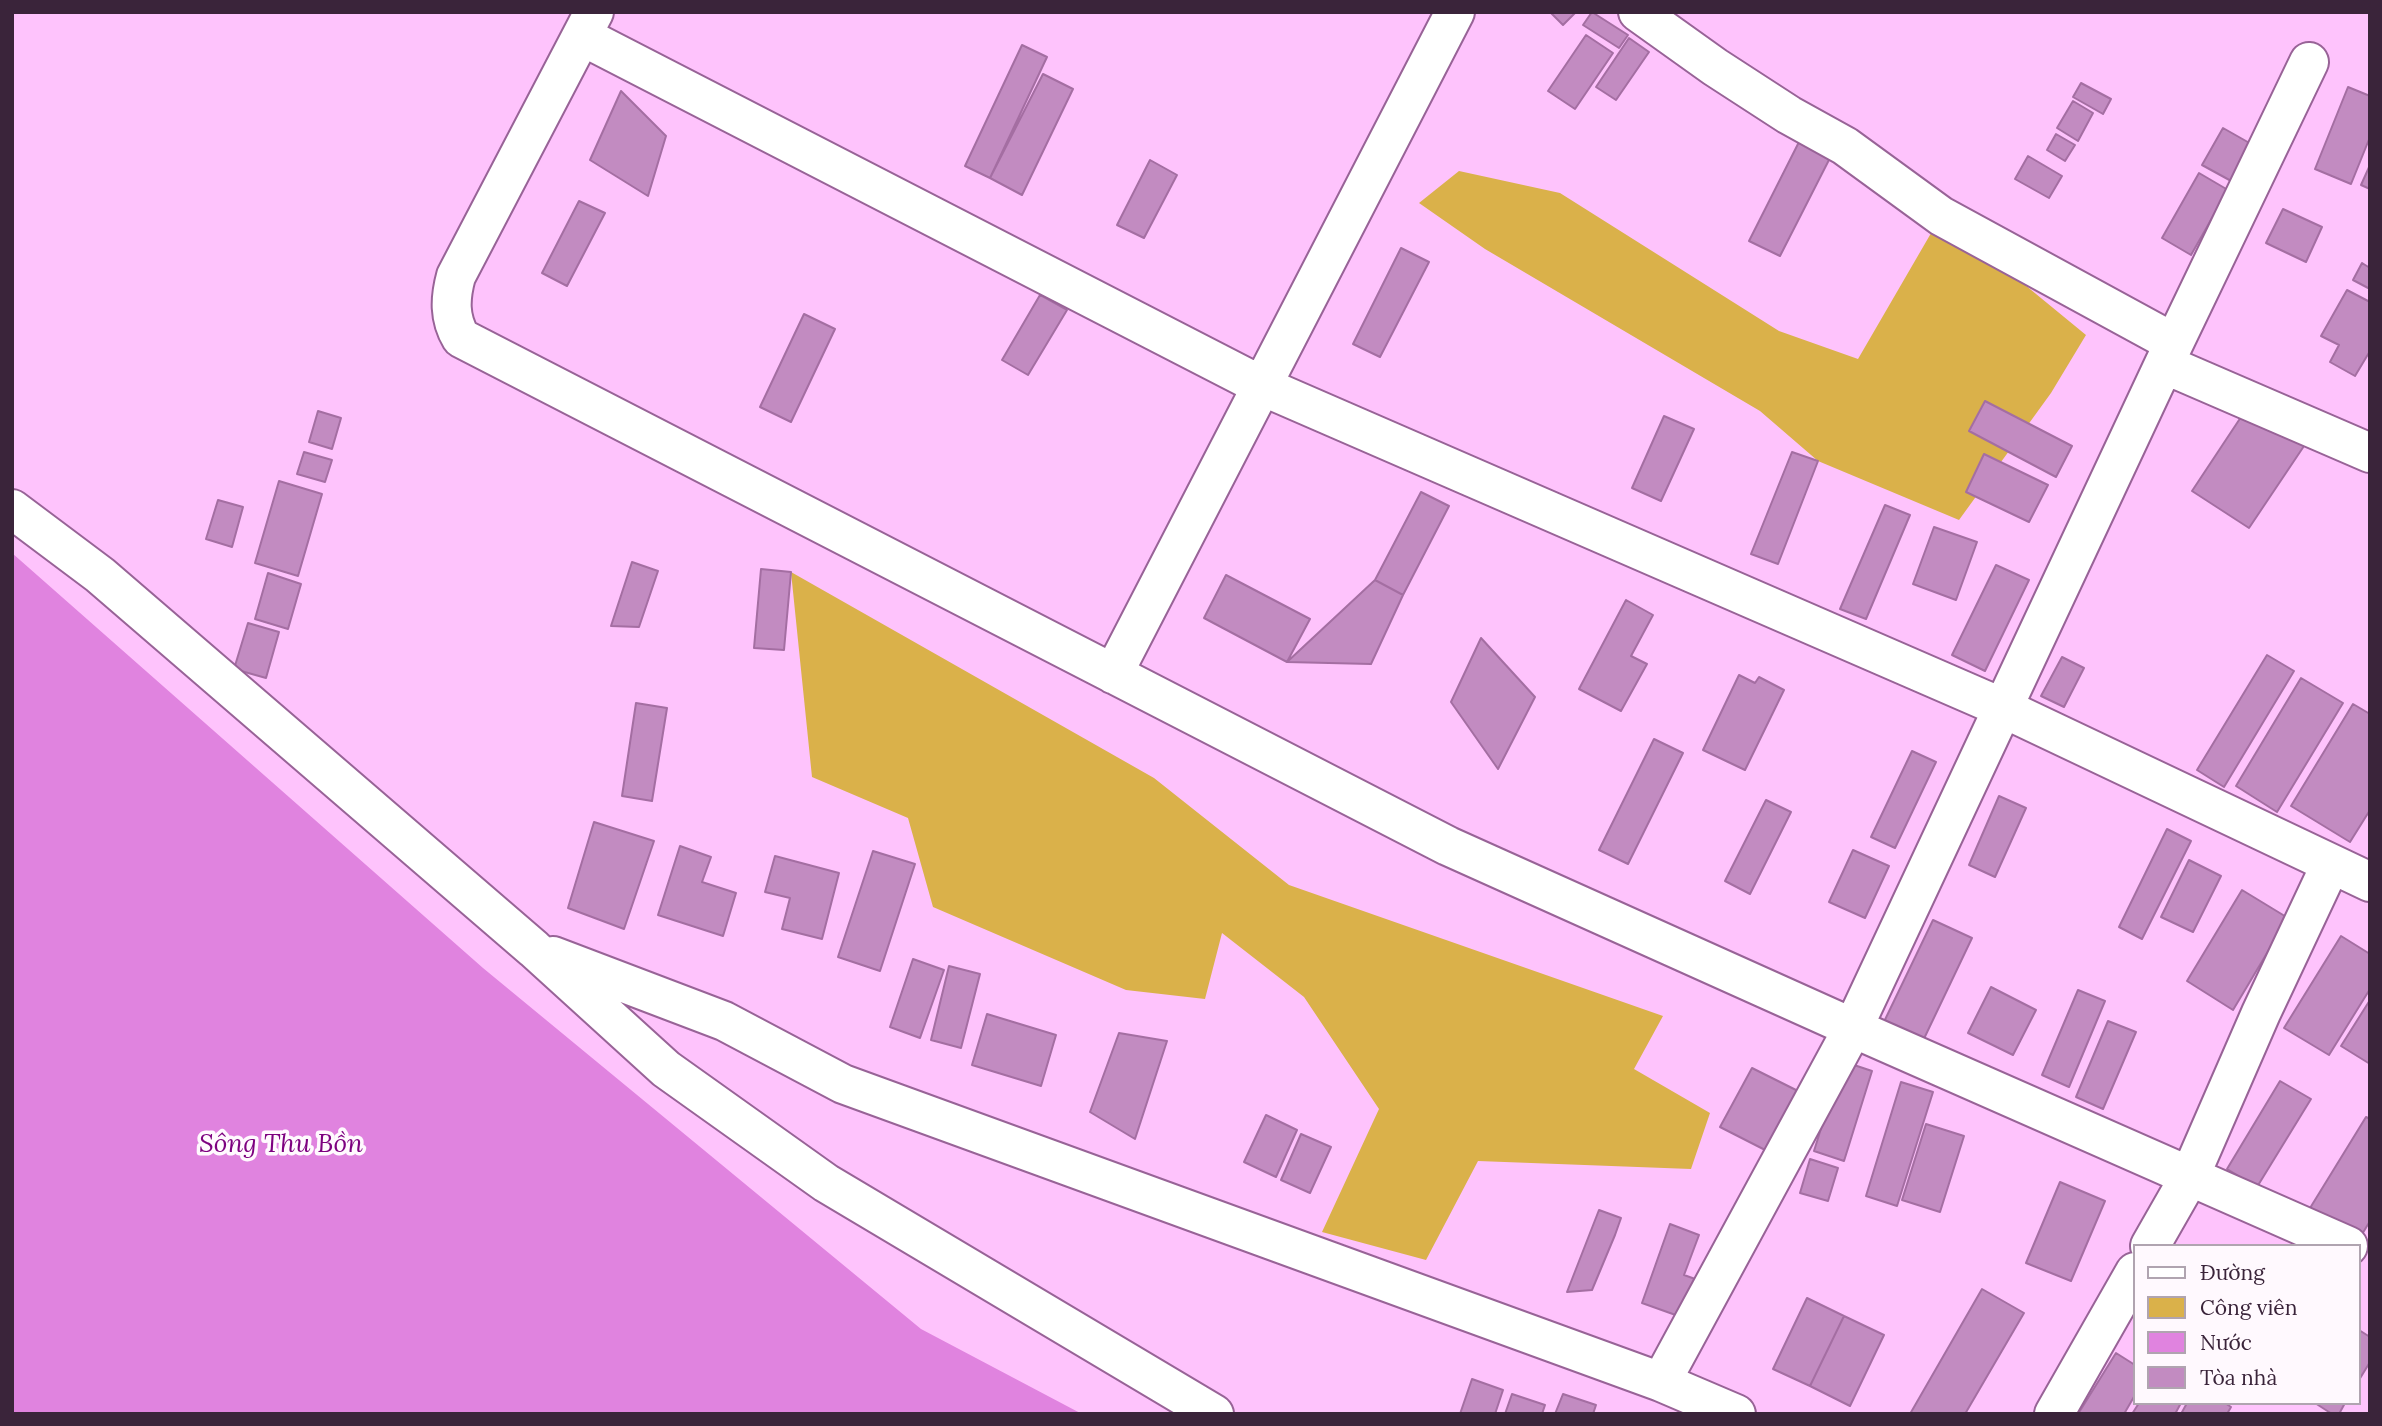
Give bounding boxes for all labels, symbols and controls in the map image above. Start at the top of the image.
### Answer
water label: Sông Thu Bồn [199,1129,363,1161]
legend [2134,1244,2361,1405]
text: Đường [2200,1259,2265,1286]
text: Công viên [2200,1294,2297,1321]
text: Nước [2200,1329,2252,1356]
text: Tòa nhà [2200,1364,2277,1391]

